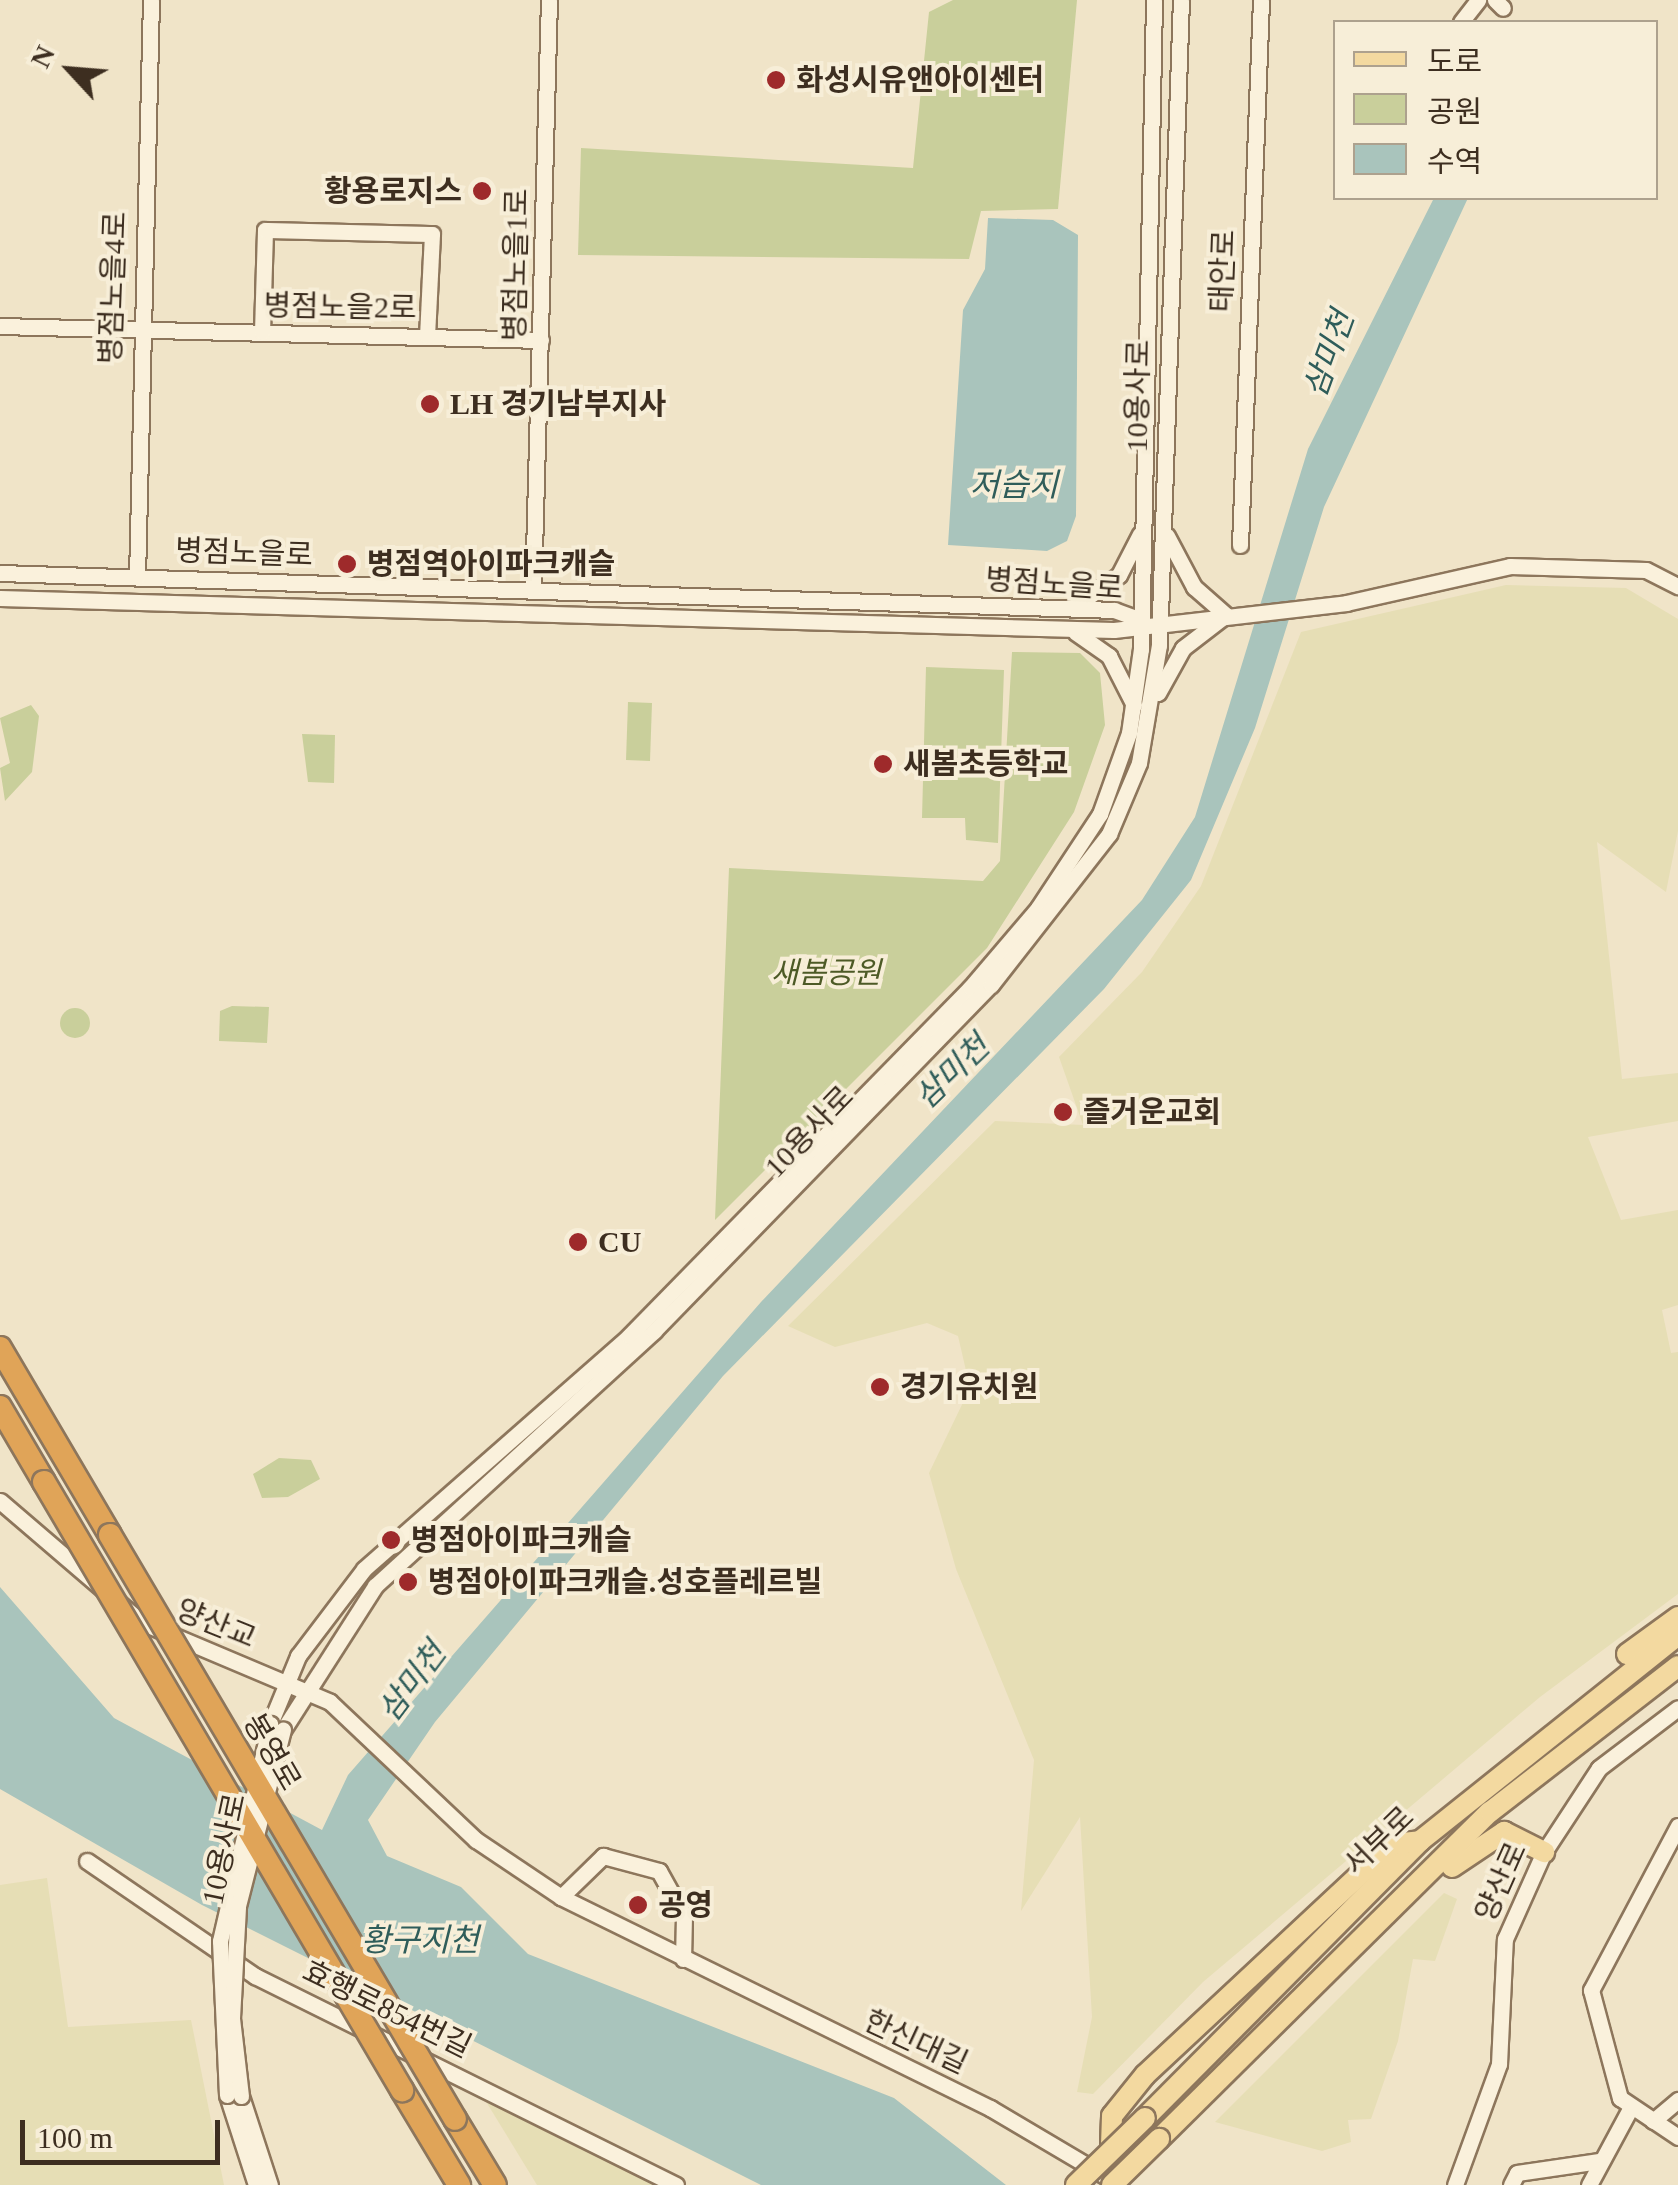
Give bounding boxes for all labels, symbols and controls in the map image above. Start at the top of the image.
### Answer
north arrow [20,20,120,120]
legend [1333,20,1658,200]
text: N [24,41,61,73]
text: 도로 [1427,45,1482,78]
place label: 화성시유앤아이센터 [796,62,1044,98]
marker: 화성시유앤아이센터 [765,69,787,91]
text: 공원 [1427,95,1482,128]
text: 수역 [1427,145,1482,178]
place label: 황용로지스 [324,173,462,209]
marker: 황용로지스 [471,180,493,202]
street label: 병점노을1로 [497,188,535,342]
street label: 병점노을4로 [92,211,134,365]
street label: 태안로 [1204,229,1242,313]
street label: 병점노을2로 [263,288,417,326]
water label: 삼미천 [1296,306,1362,402]
street label: 10용사로 [1119,339,1157,453]
place label: LH 경기남부지사 [450,386,666,422]
marker: LH 경기남부지사 [419,393,441,415]
water label: 저습지 [970,466,1058,504]
street label: 병점노을로 [174,533,314,573]
place label: 병점역아이파크캐슬 [367,546,615,582]
marker: 병점역아이파크캐슬 [336,553,358,575]
street label: 병점노을로 [984,561,1124,607]
place label: 새봄초등학교 [903,746,1069,782]
marker: 새봄초등학교 [872,753,894,775]
park label: 새봄공원 [771,955,881,991]
water label: 삼미천 [907,1028,997,1116]
street label: 10용사로 [757,1079,861,1185]
place label: 즐거운교회 [1083,1094,1221,1130]
marker: 즐거운교회 [1052,1101,1074,1123]
place label: CU [598,1224,641,1260]
marker: CU [567,1231,589,1253]
place label: 경기유치원 [900,1369,1038,1405]
marker: 경기유치원 [869,1376,891,1398]
place label: 병점아이파크캐슬 [411,1522,632,1558]
marker: 병점아이파크캐슬 [380,1529,402,1551]
place label: 병점아이파크캐슬.성호플레르빌 [428,1564,822,1600]
marker: 병점아이파크캐슬.성호플레르빌 [397,1571,419,1593]
street label: 양산교 [171,1592,261,1656]
water label: 삼미천 [370,1635,454,1729]
street label: 봉영로 [236,1707,308,1797]
street label: 10용사로 [195,1790,253,1908]
street label: 서부로 [1337,1799,1421,1883]
street label: 양산로 [1468,1837,1534,1927]
place label: 공영 [658,1887,713,1923]
marker: 공영 [627,1894,649,1916]
water label: 황구지천 [361,1921,479,1959]
street label: 효행로854번길 [297,1953,477,2065]
street label: 한신대길 [858,2002,974,2082]
scale bar [25,2100,225,2162]
text: 100 m [37,2121,113,2154]

